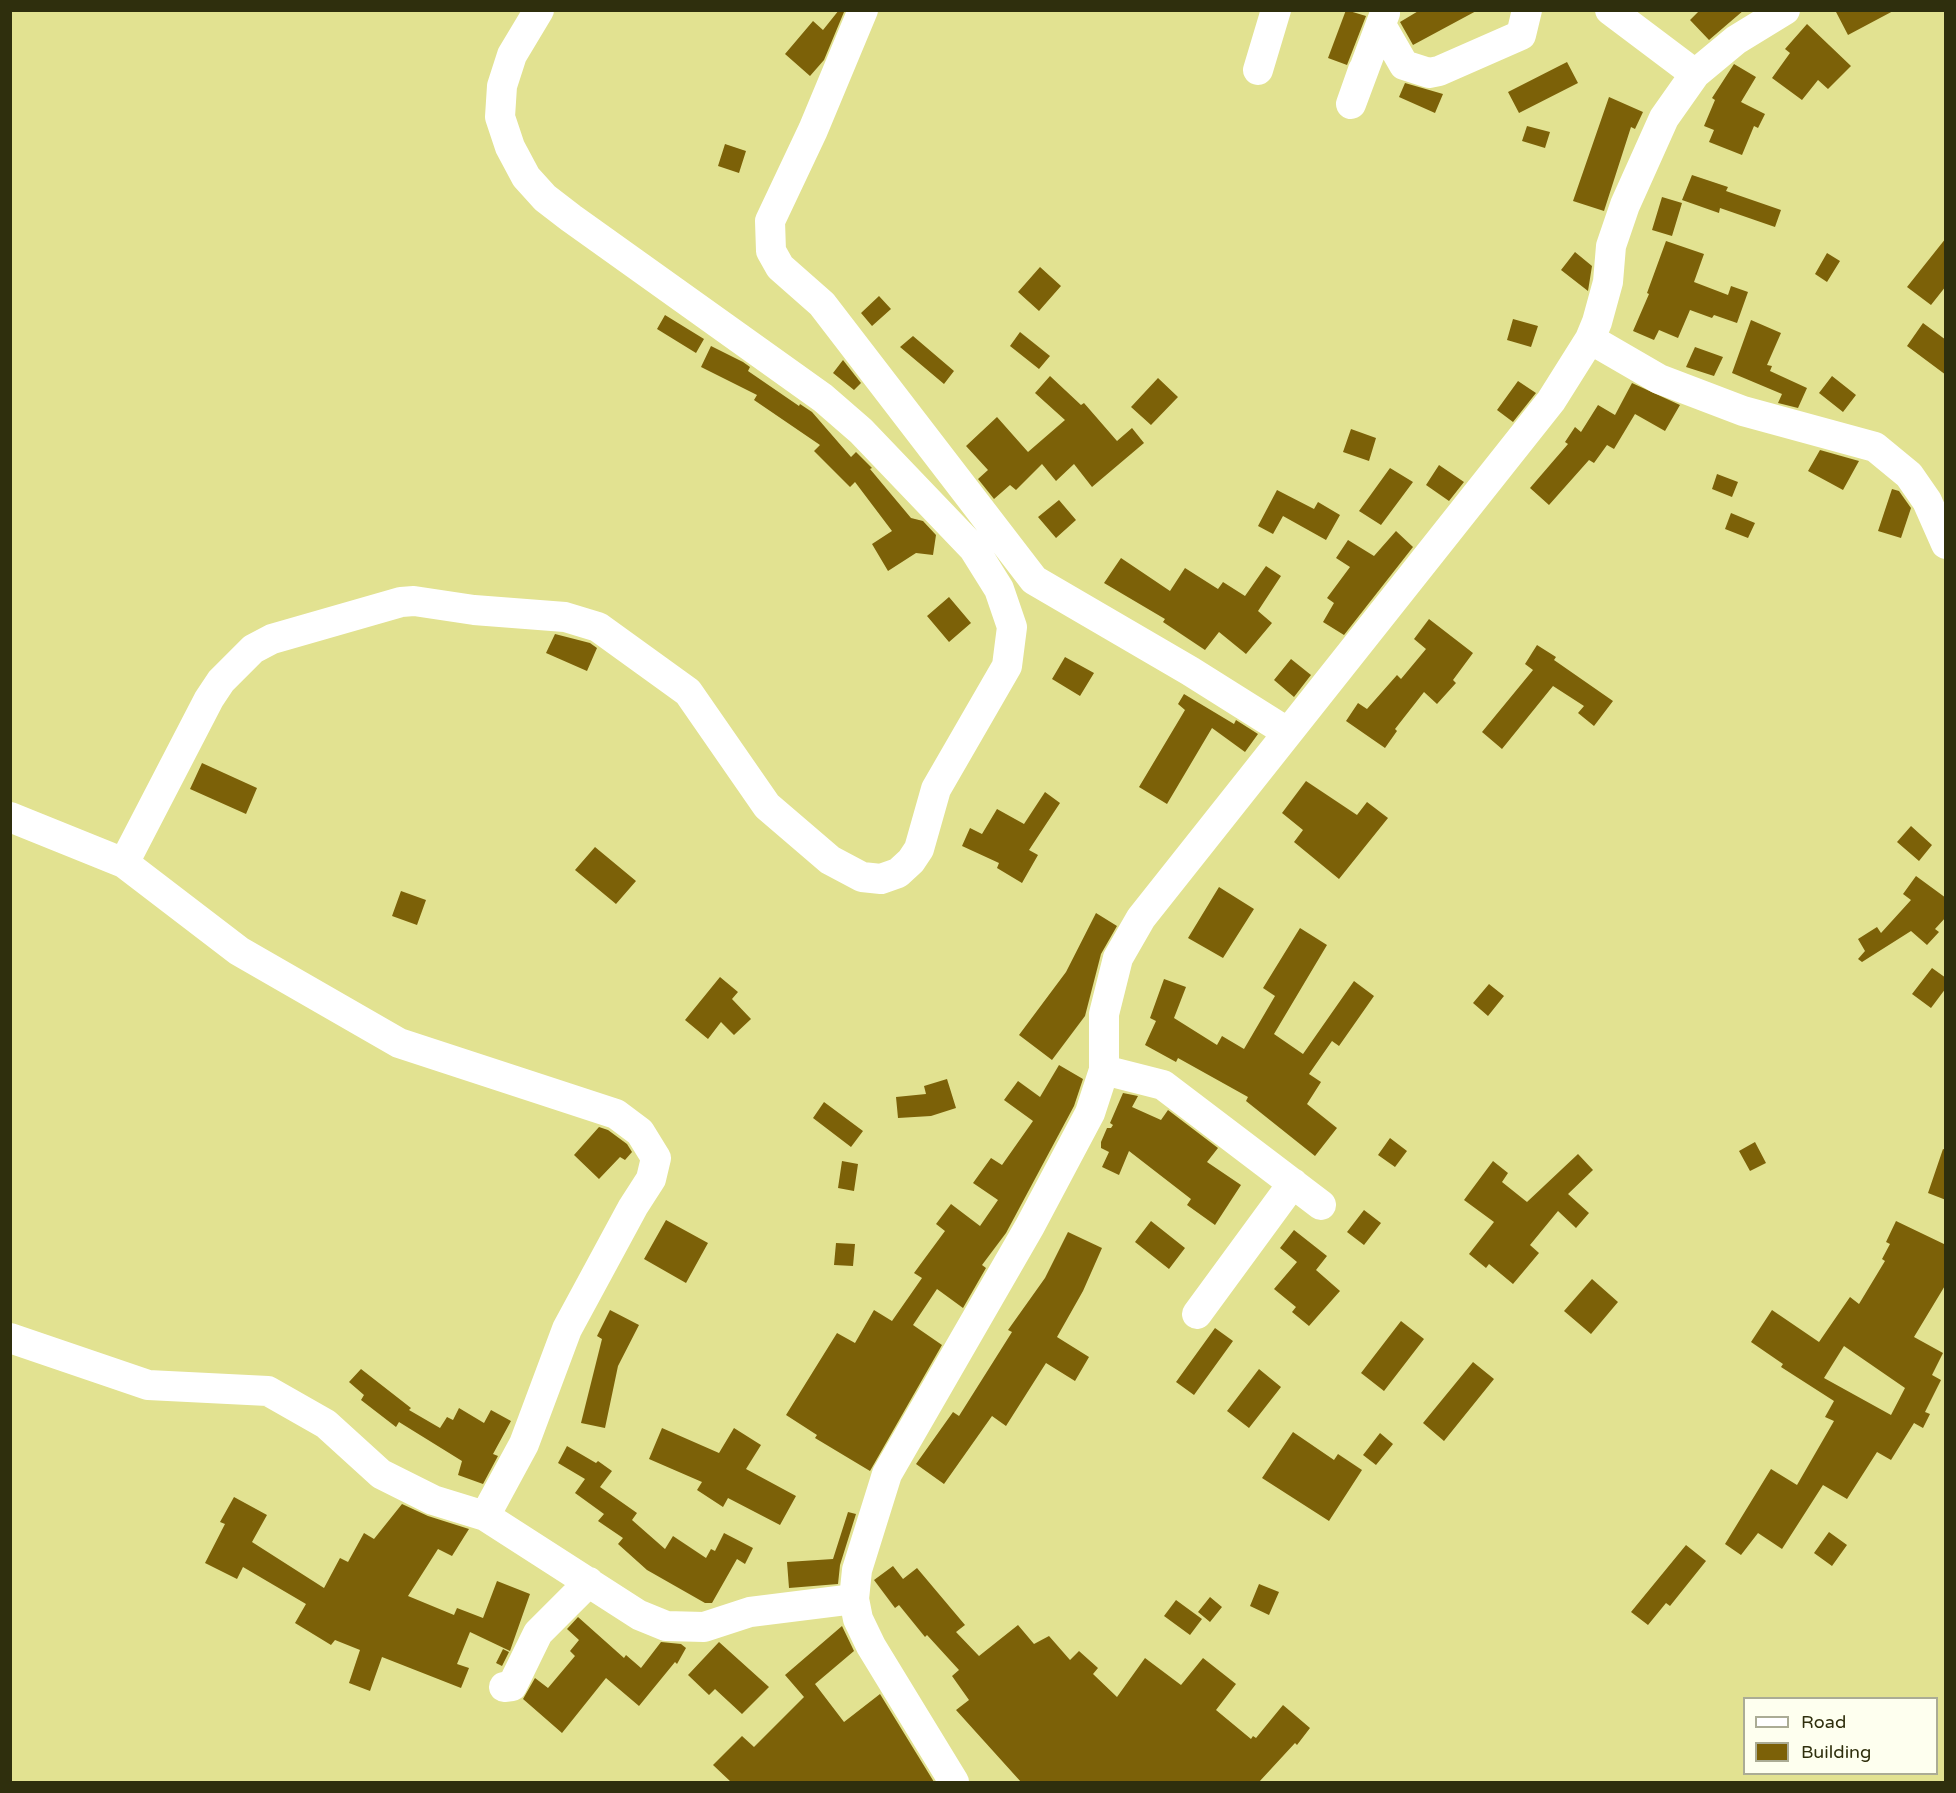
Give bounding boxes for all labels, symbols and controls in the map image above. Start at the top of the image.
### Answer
legend [1743,1697,1938,1775]
text: Road [1801,1711,1846,1733]
text: Building [1801,1741,1871,1763]

